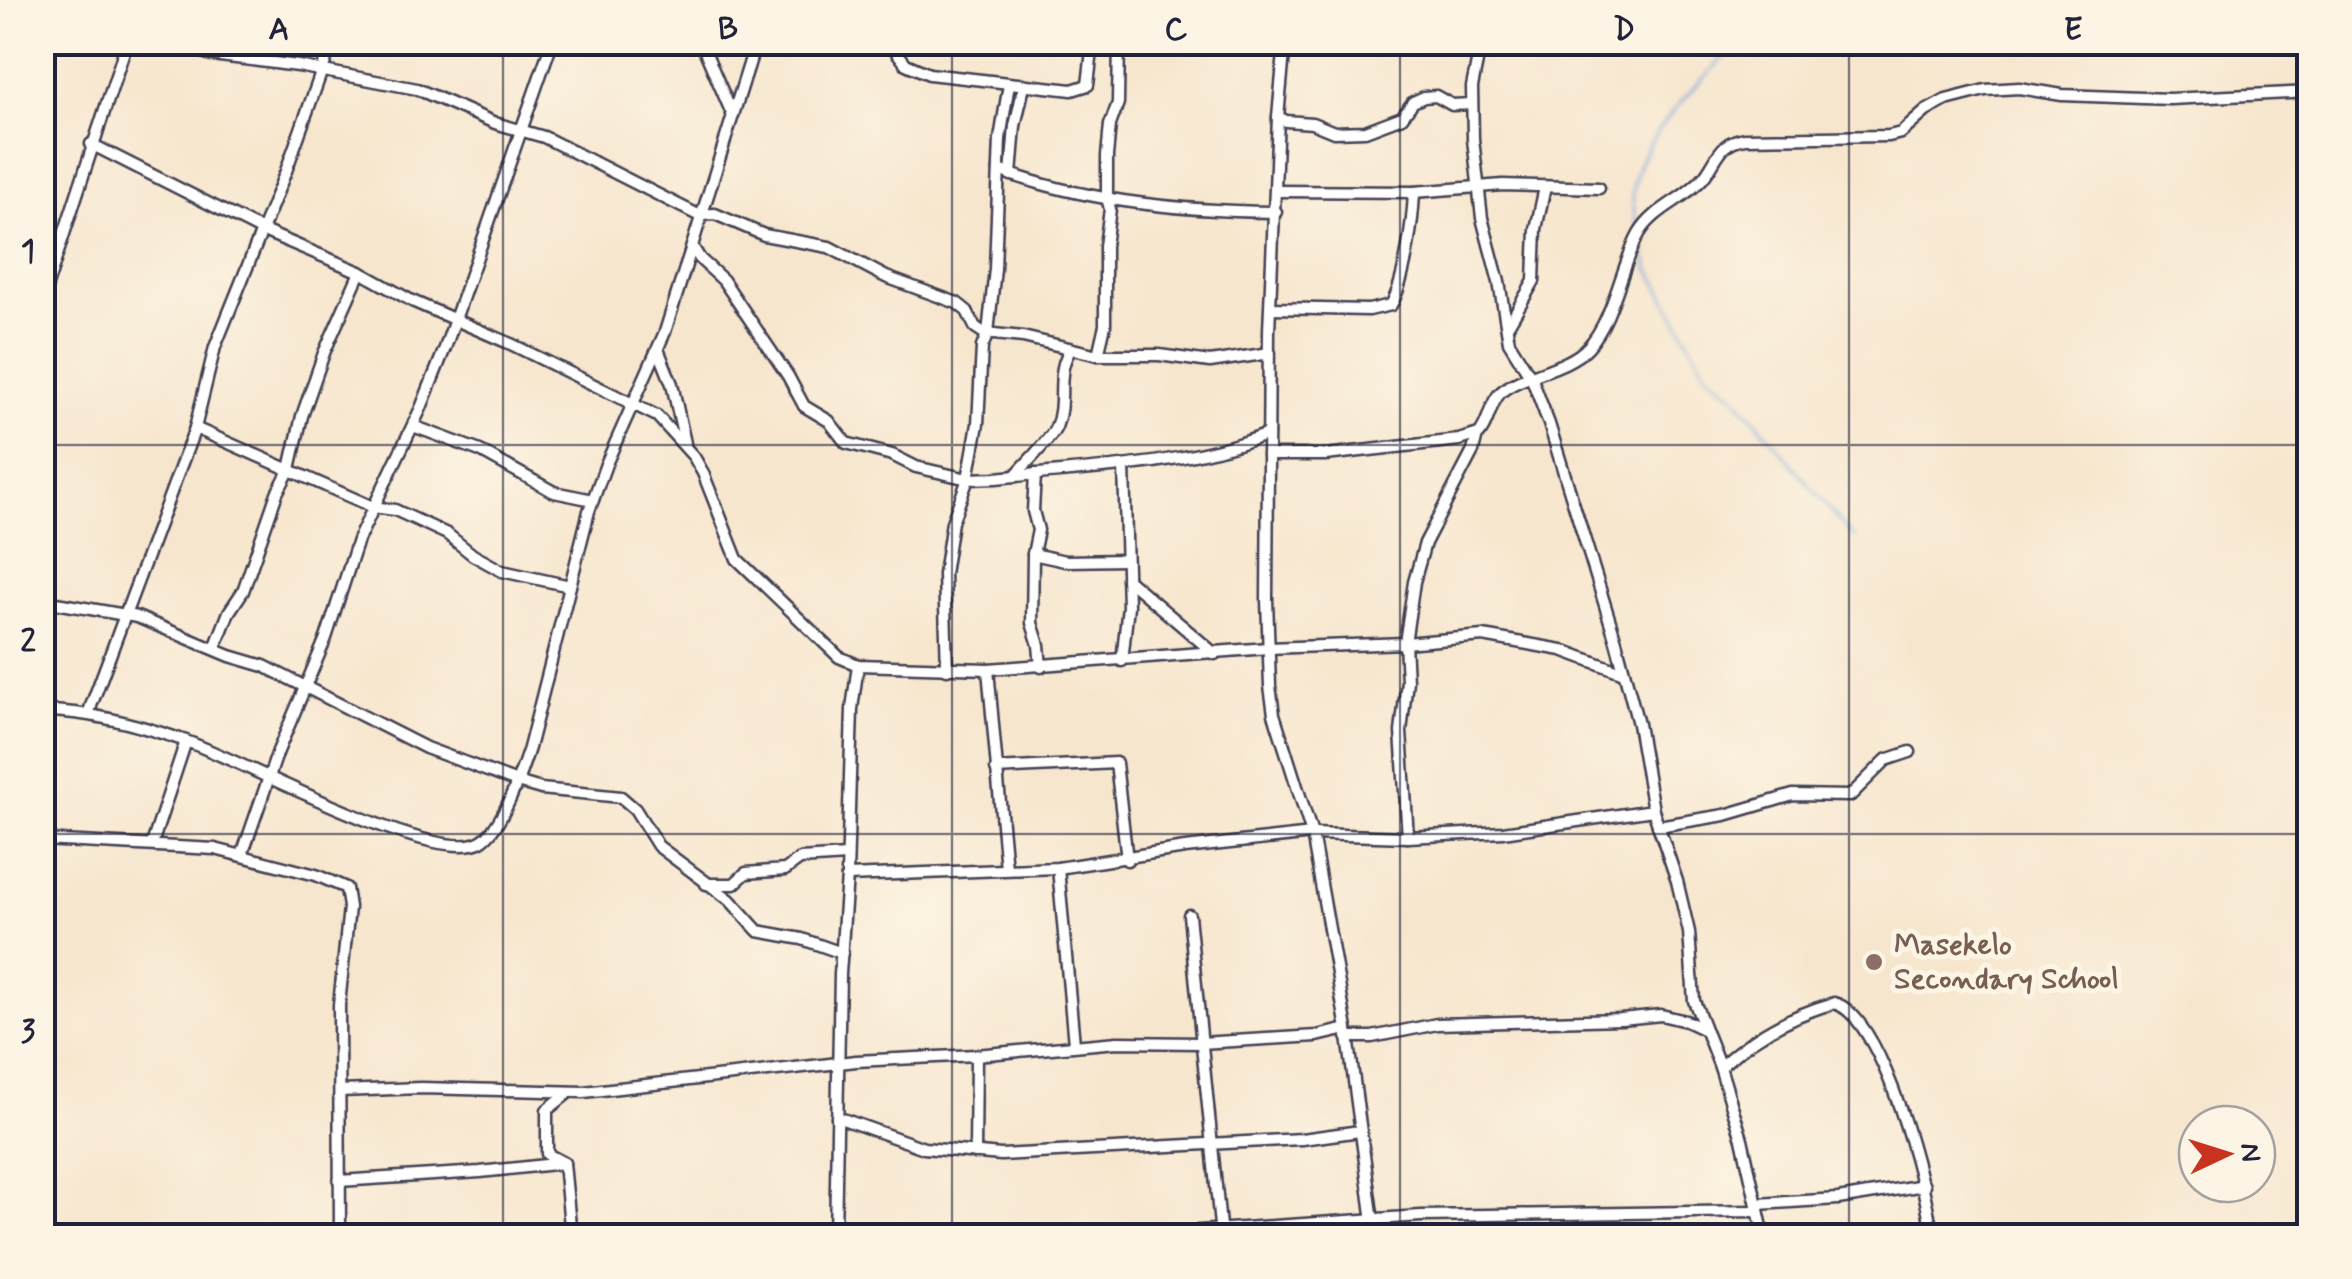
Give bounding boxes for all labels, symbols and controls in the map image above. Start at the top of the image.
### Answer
text: A [269,9,289,51]
text: B [718,9,738,51]
text: C [1165,9,1188,51]
text: D [1613,9,1635,51]
text: E [2064,9,2083,51]
text: 1 [21,231,35,273]
text: 2 [20,621,36,663]
place label: Masekelo Secondary School [1894,926,2119,999]
marker: Masekelo Secondary School [1863,951,1885,973]
text: 3 [21,1011,36,1053]
north arrow [2177,1104,2277,1204]
text: N [2230,1142,2269,1163]

